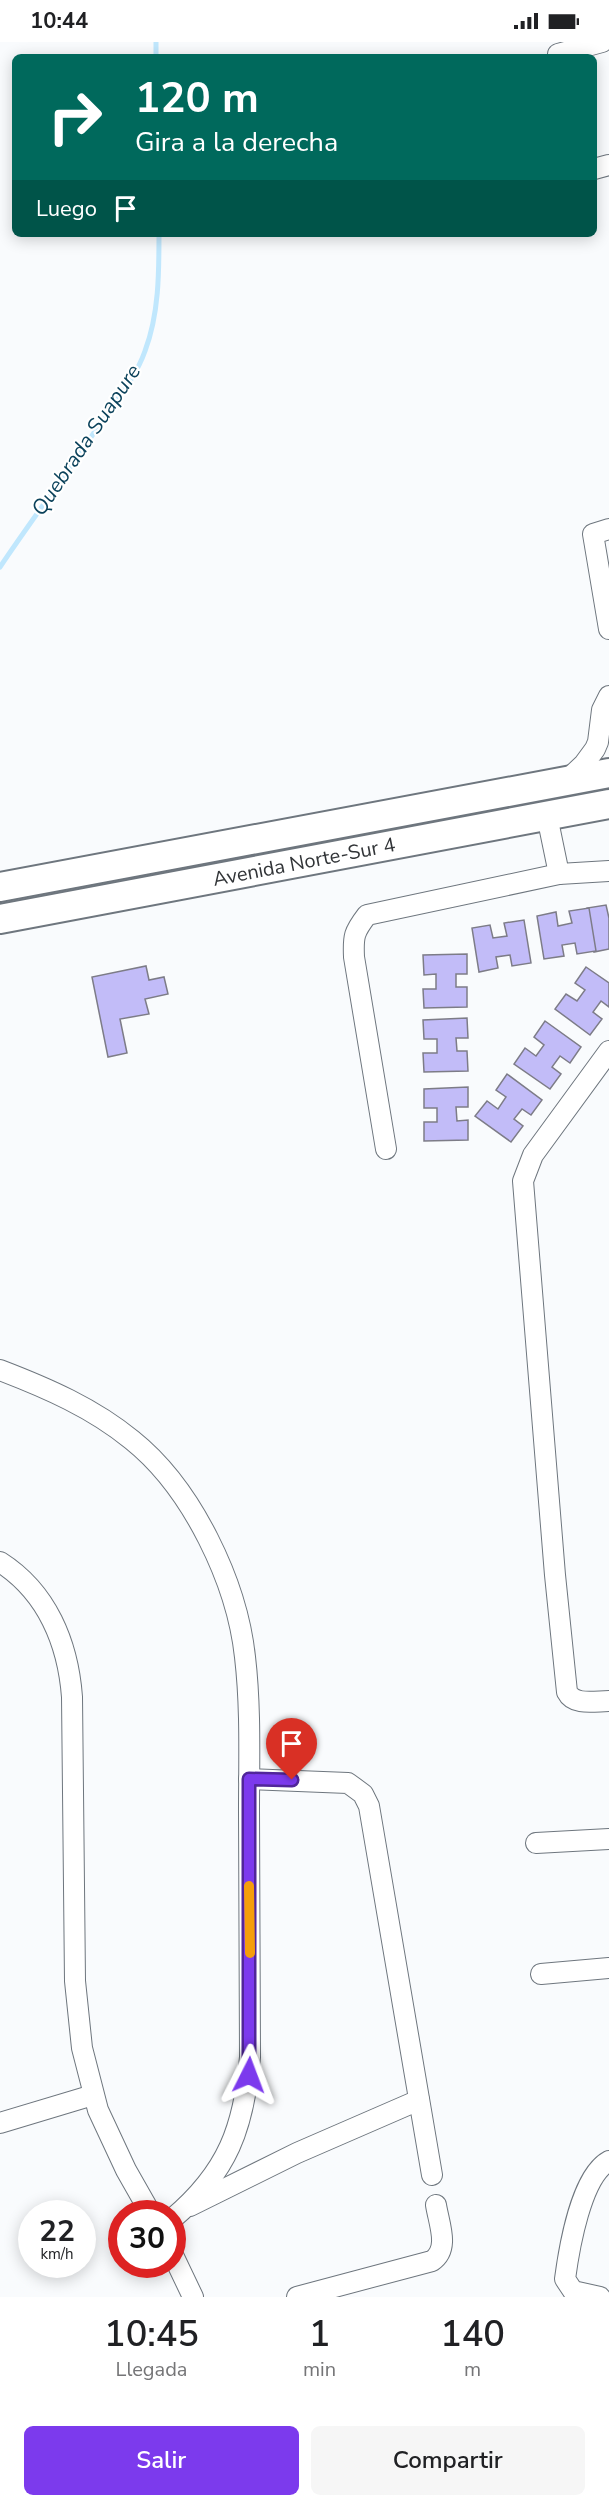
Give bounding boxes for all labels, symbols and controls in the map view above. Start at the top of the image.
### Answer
text: 10:44 [30,6,88,36]
text: 120 m [135,70,259,127]
icon: right [36,78,114,156]
text: Gira a la derecha [135,124,338,161]
icon: arrive [109,192,142,225]
text: Luego [36,194,97,224]
water label: Quebrada Suapure [25,359,147,521]
street label: Avenida Norte-Sur 4 [210,831,398,893]
pin [266,1718,317,1780]
icon: arrive [275,1727,308,1760]
position arrow [217,2043,281,2107]
speed limit sign: 30 [108,2200,186,2278]
text: 22 [39,2211,75,2252]
text: km/h [40,2244,74,2264]
text: 10:45 [104,2310,199,2359]
text: 1 [309,2310,330,2359]
text: 140 [440,2310,505,2359]
text: Llegada [116,2356,187,2383]
text: min [303,2356,336,2383]
text: m [464,2356,481,2383]
button: Salir [24,2426,299,2495]
button: Compartir [311,2426,585,2495]

